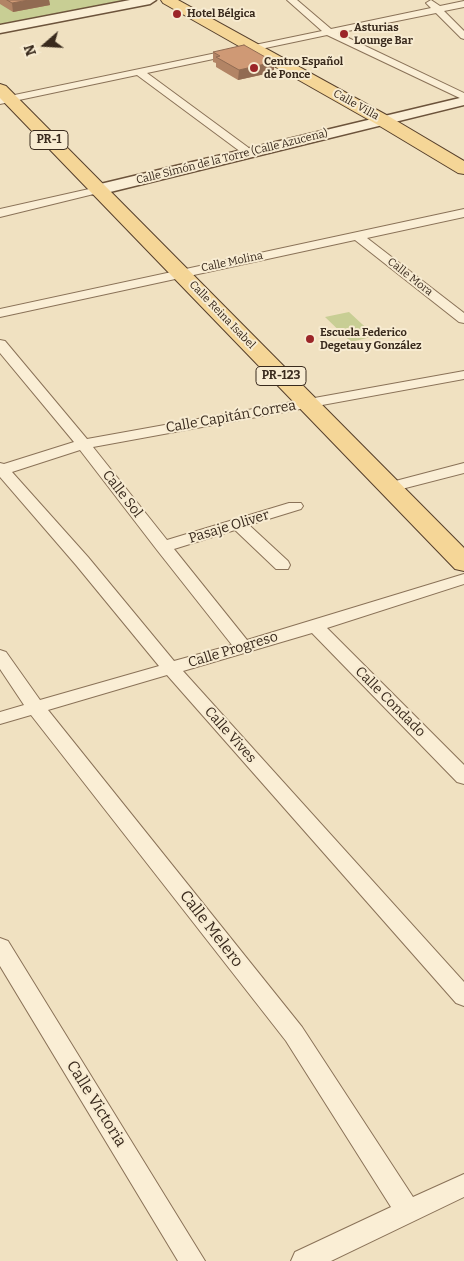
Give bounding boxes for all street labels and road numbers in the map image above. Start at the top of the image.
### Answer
street label: Calle Villa [331,87,381,123]
street label: Calle Simón de la Torre (Calle Azucena) [135,127,329,187]
road number: PR-1 [30,130,68,150]
street label: Calle Molina [200,249,264,275]
street label: Calle Mora [385,255,435,299]
street label: Calle Reina Isabel [186,278,258,352]
road number: PR-123 [256,366,306,386]
street label: Calle Capitán Correa [165,397,297,437]
street label: Calle Sol [98,467,146,521]
street label: Pasaje Oliver [187,507,271,547]
street label: Calle Progreso [186,628,280,672]
street label: Calle Condado [351,663,429,741]
street label: Calle Vives [201,704,259,766]
street label: Calle Melero [175,887,247,971]
street label: Calle Victoria [62,1057,130,1151]

